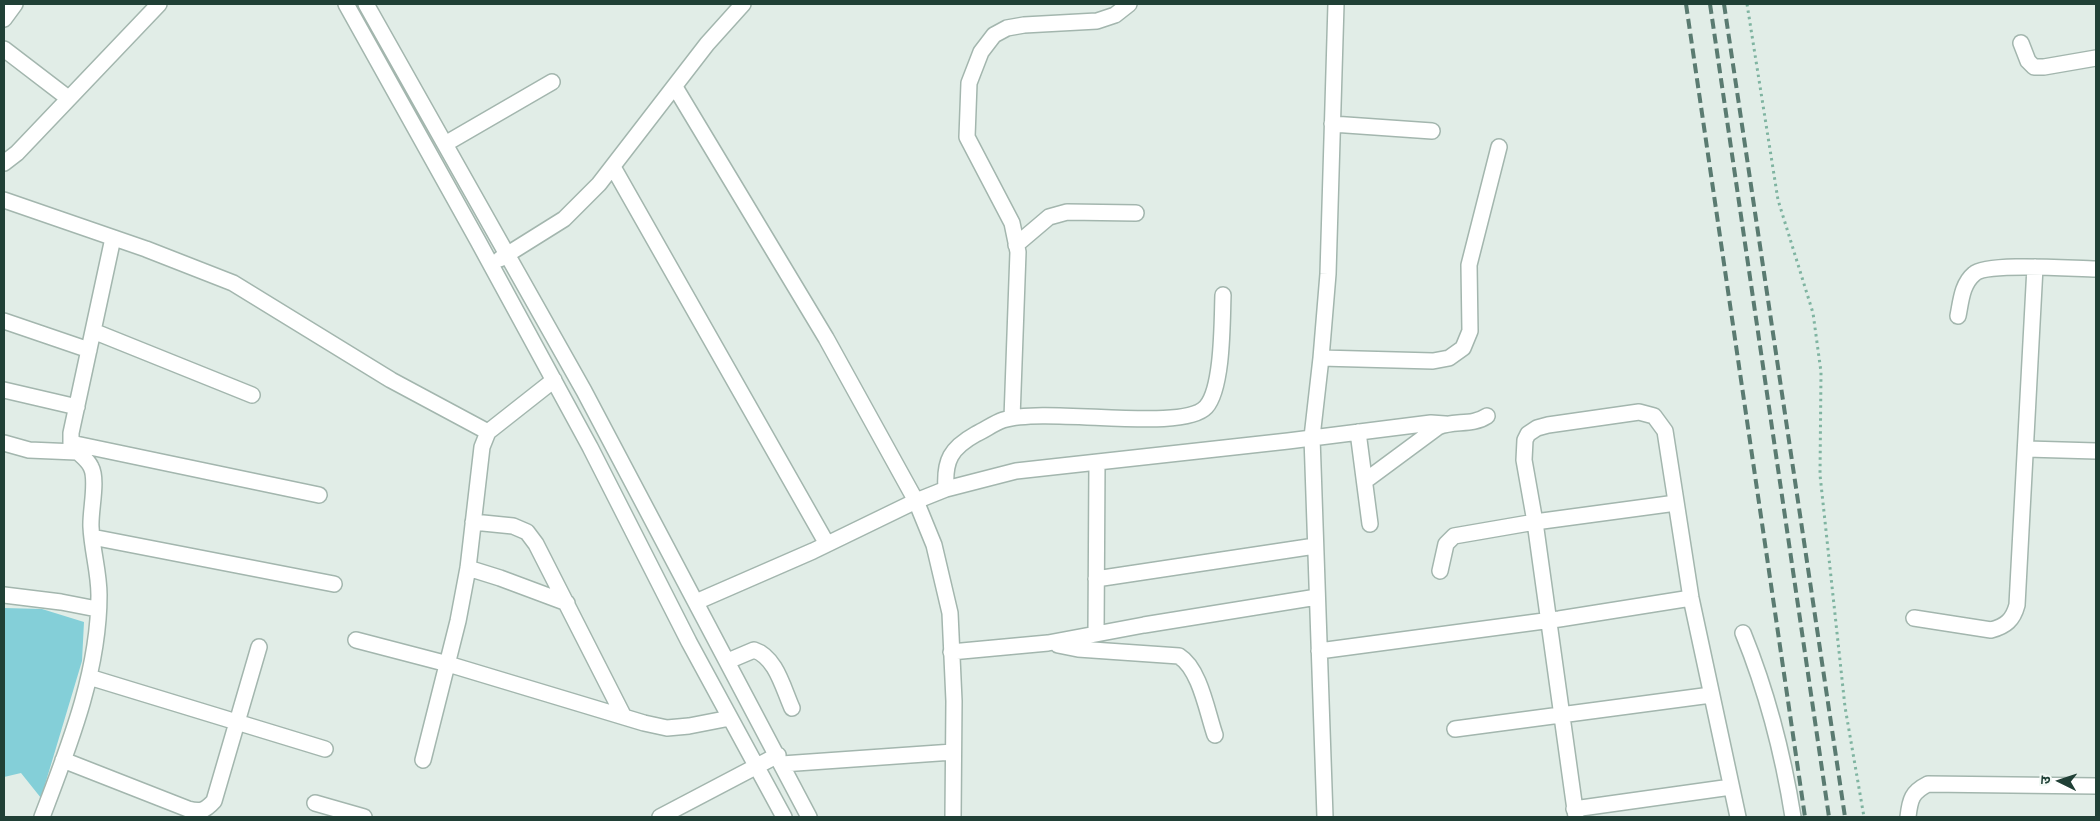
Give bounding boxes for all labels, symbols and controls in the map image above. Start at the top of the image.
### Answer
north arrow [2035,756,2085,806]
text: उ [2037,775,2053,785]

